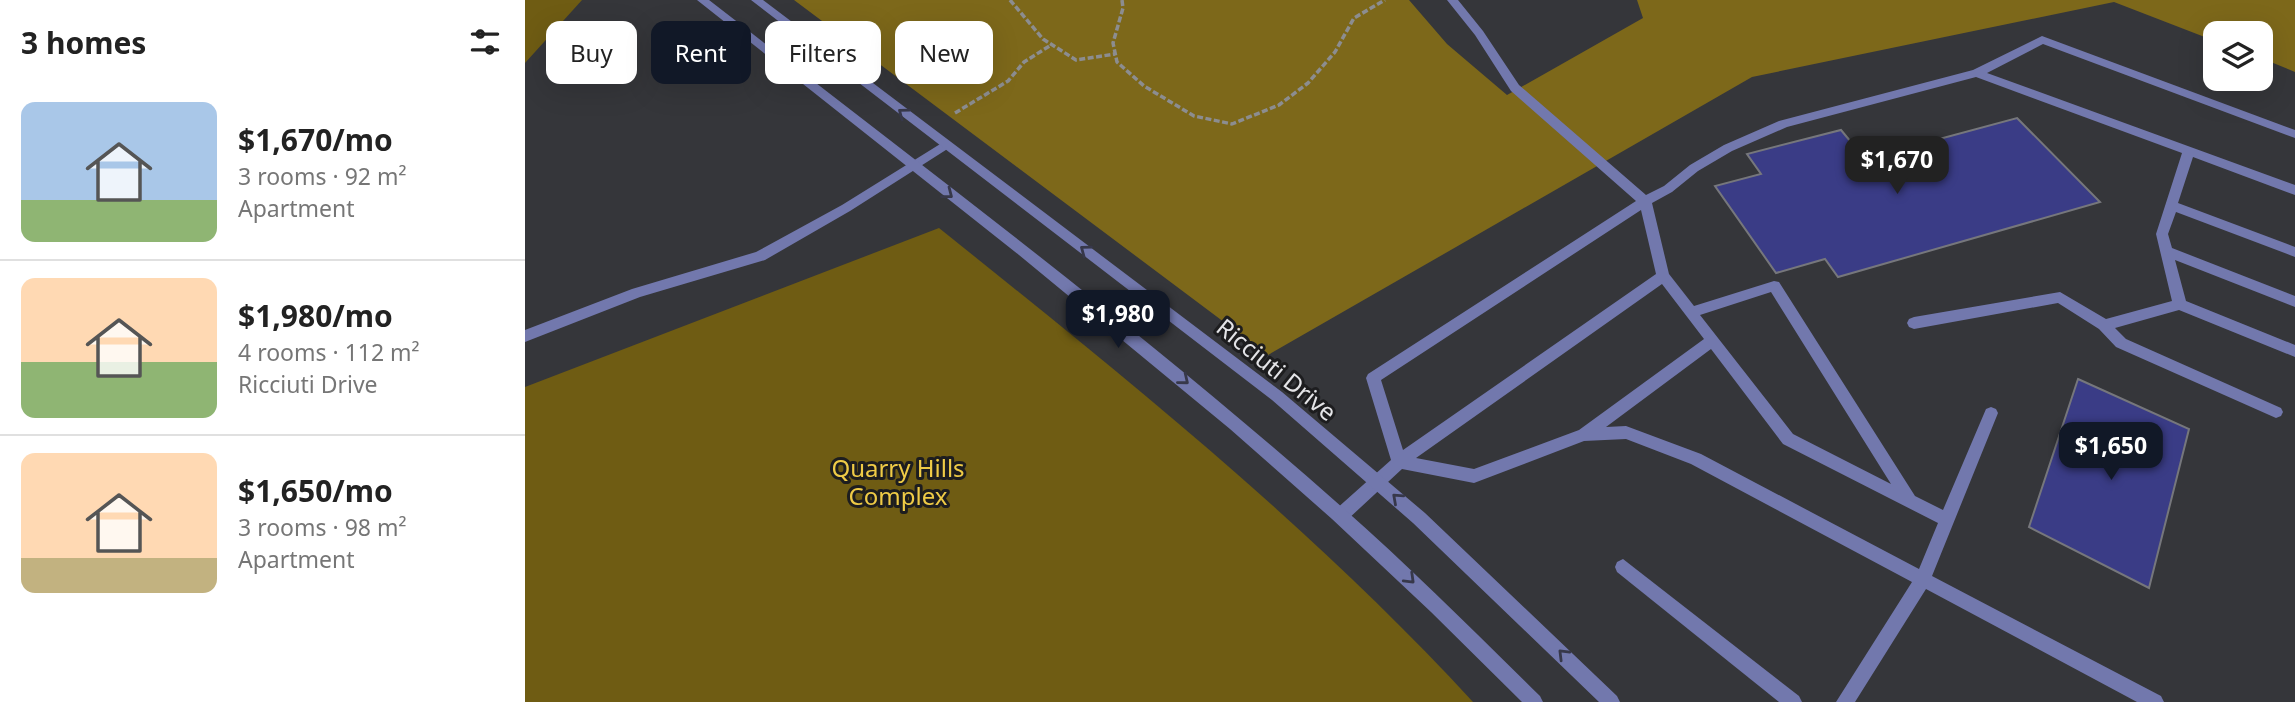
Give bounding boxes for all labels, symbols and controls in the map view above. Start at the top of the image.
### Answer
chip: Buy [546,21,637,84]
chip: Rent [651,21,751,84]
chip: Filters [765,21,881,84]
chip: New [895,21,993,84]
map controls [2203,21,2273,91]
button: layers [2203,21,2273,91]
text: 3 homes [21,22,146,63]
icon: filters [466,23,504,61]
one-way arrow [898,108,911,121]
text: $1,670/mo [238,119,393,160]
icon: home [77,130,161,214]
pin: $1,670 [1840,136,1954,196]
text: $1,670 [1861,143,1933,175]
text: 3 rooms · 92 m² [238,160,407,192]
one-way arrow [940,185,953,198]
text: Apartment [238,192,355,224]
one-way arrow [1080,246,1093,258]
pin: $1,980 [1061,290,1175,350]
text: $1,980/mo [238,295,393,336]
text: $1,980 [1082,297,1154,329]
icon: home [77,306,161,390]
street label: Ricciuti Drive [1210,310,1344,428]
text: 4 rooms · 112 m² [238,336,420,368]
text: Ricciuti Drive [238,368,378,400]
one-way arrow [1177,372,1189,385]
pin: $1,650 [2054,422,2168,482]
text: $1,650 [2075,429,2147,461]
park label: Quarry Hills Complex [831,451,965,512]
text: $1,650/mo [238,470,393,511]
icon: home [77,481,161,565]
one-way arrow [1392,494,1405,507]
text: 3 rooms · 98 m² [238,511,407,543]
text: Apartment [238,543,355,575]
one-way arrow [1402,570,1415,583]
one-way arrow [1558,649,1571,662]

